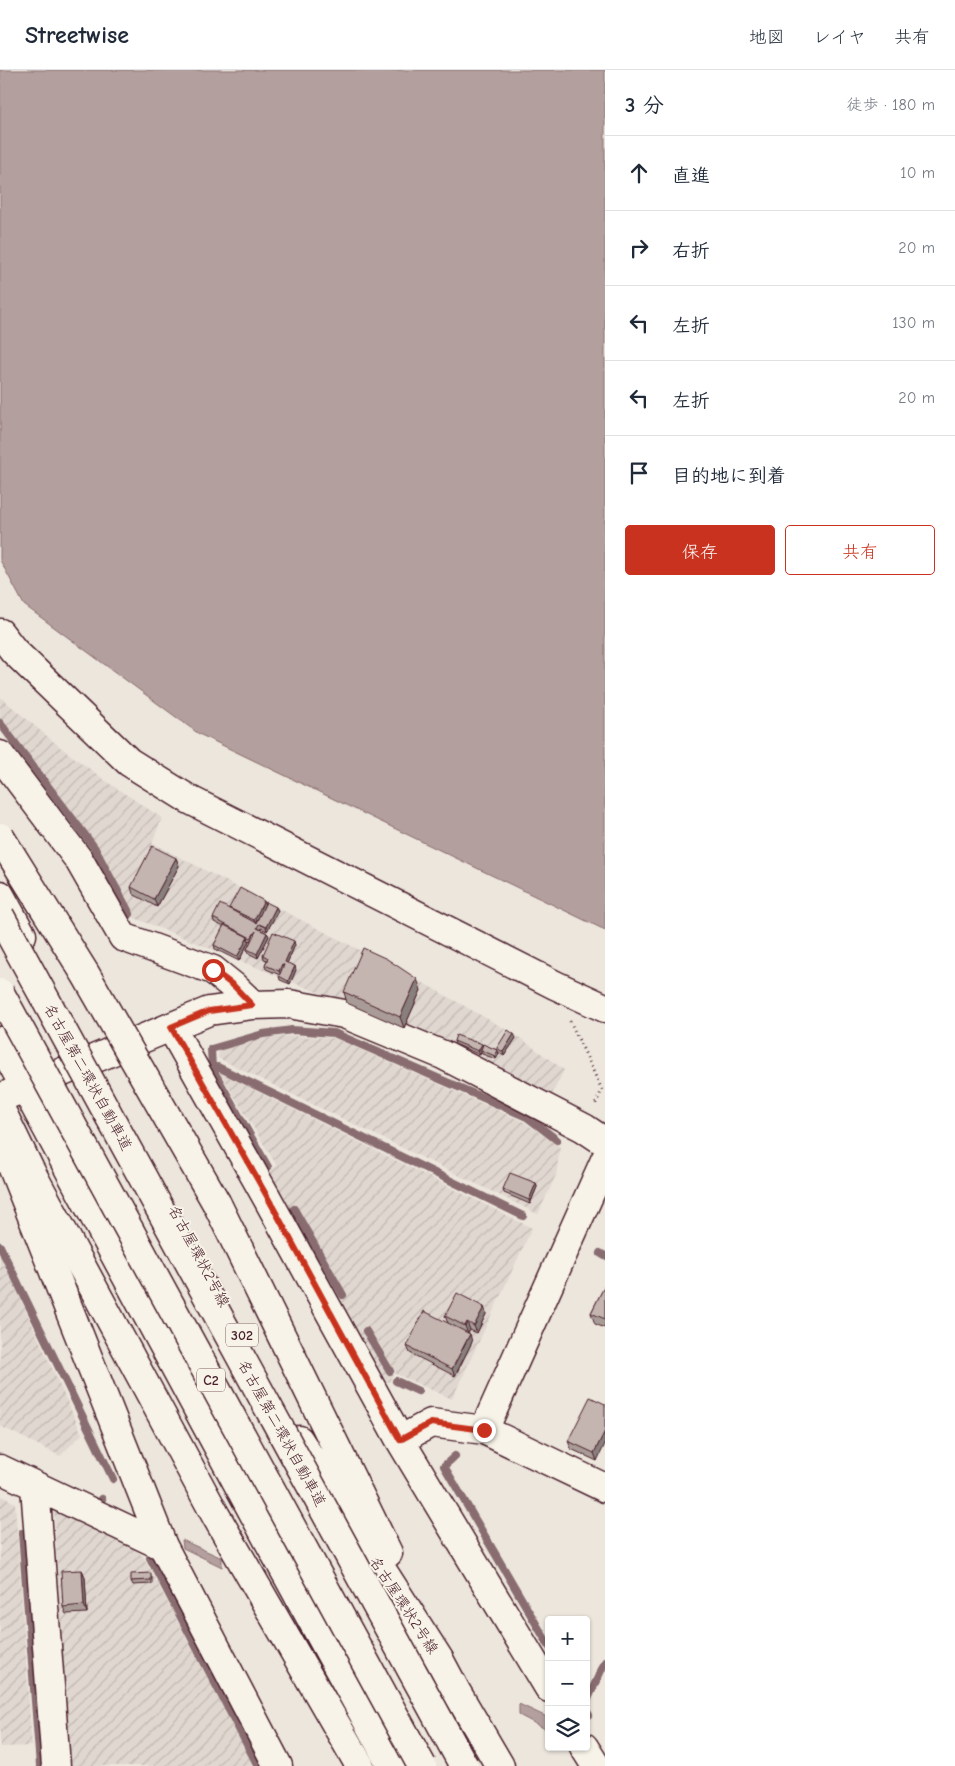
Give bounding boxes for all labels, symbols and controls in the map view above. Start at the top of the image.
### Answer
text: Streetwise [25,21,129,49]
text: 地図 [749,27,785,48]
text: レイヤ [813,27,866,48]
text: 共有 [894,27,930,48]
text: 3 分 [625,93,664,117]
text: 徒歩 · 180 m [847,96,935,114]
icon: ahead [625,159,653,187]
text: 10 m [900,164,935,182]
text: 直進 [672,165,710,187]
icon: right [625,234,653,262]
text: 20 m [898,239,935,257]
text: 右折 [672,240,710,262]
icon: left [625,309,653,337]
text: 130 m [892,314,935,332]
text: 左折 [672,315,710,337]
icon: left [625,384,653,412]
text: 20 m [898,389,935,407]
text: 左折 [672,390,710,412]
icon: arrive [625,459,653,487]
text: 目的地に到着 [672,465,786,487]
button: 保存 [625,525,775,575]
button: 共有 [785,525,935,575]
route start [202,959,225,982]
street label: 名古屋第二環状自動車道 [40,1000,136,1154]
street label: 名古屋環状2号線 [165,1202,233,1310]
road number: 302 [226,1324,258,1346]
street label: 名古屋第二環状自動車道 [234,1356,330,1510]
road number: C2 [197,1368,225,1392]
route end [473,1419,496,1442]
street label: 名古屋環状2号線 [366,1553,442,1657]
map controls [545,1616,590,1751]
button: + [545,1616,590,1661]
button: − [545,1661,590,1706]
button: layers [545,1706,590,1751]

